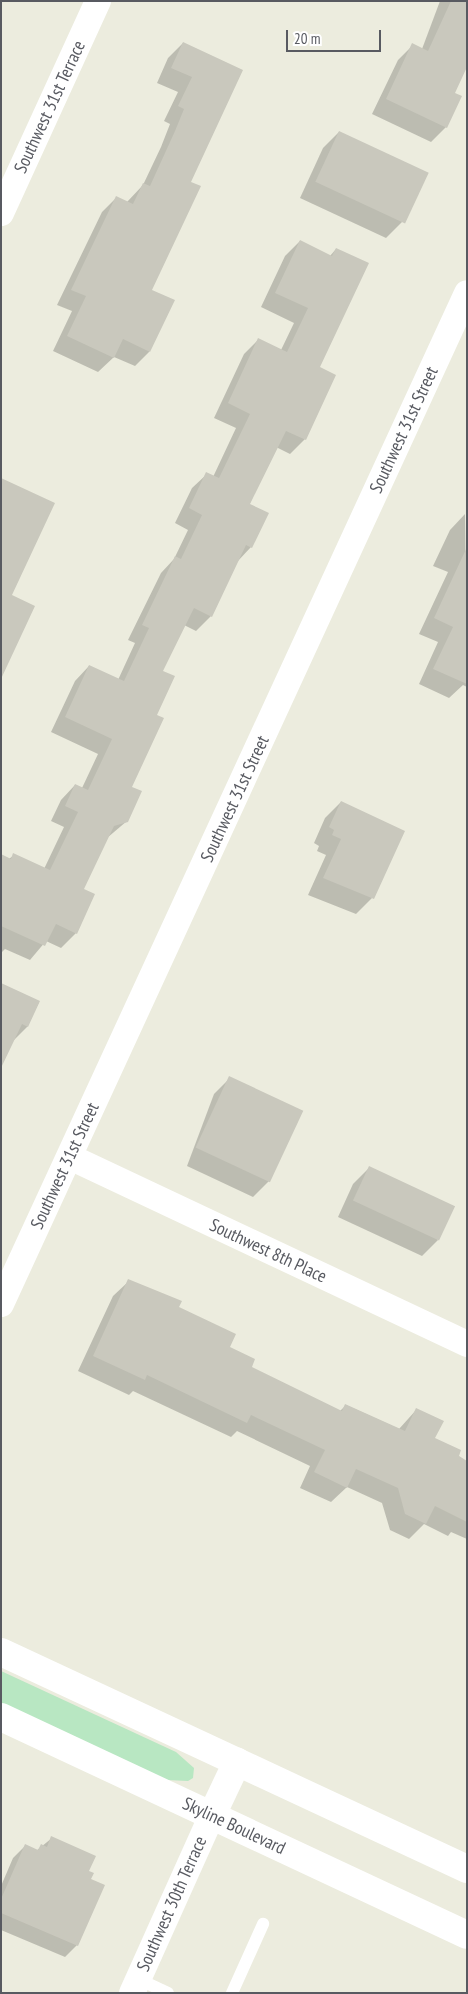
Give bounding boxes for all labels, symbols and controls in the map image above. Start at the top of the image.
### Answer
scale bar [288,20,383,52]
text: 20 m [294,29,320,48]
street label: Southwest 31st Terrace [10,37,90,177]
street label: Southwest 31st Street [365,363,443,497]
street label: Southwest 31st Street [196,732,274,866]
street label: Southwest 31st Street [26,1099,104,1233]
street label: Southwest 8th Place [206,1214,330,1288]
street label: Skyline Boulevard [179,1793,289,1859]
street label: Southwest 30th Terrace [132,1833,212,1975]

